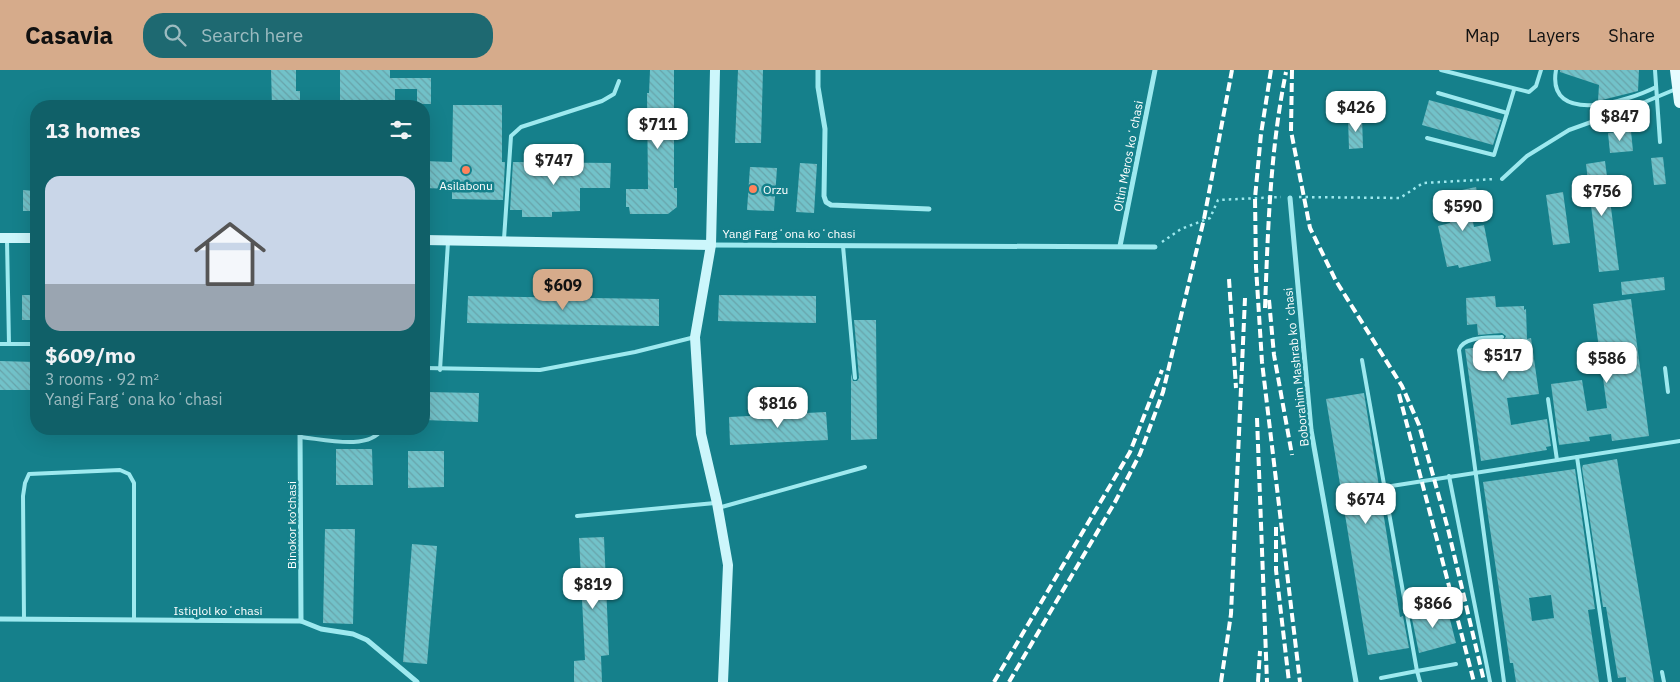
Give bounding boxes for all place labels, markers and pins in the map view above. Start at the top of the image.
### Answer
pin: $426 [1326,90,1386,133]
pin: $847 [1590,100,1650,142]
pin: $711 [628,108,688,150]
pin: $747 [524,144,584,186]
marker: Asilabonu [460,164,472,176]
pin: $756 [1572,174,1632,217]
place label: Asilabonu [439,178,493,193]
place label: Orzu [763,182,788,197]
marker: Orzu [747,183,759,195]
pin: $590 [1433,190,1493,232]
pin: $609 [533,268,593,311]
pin: $517 [1473,338,1533,381]
pin: $586 [1577,342,1637,384]
pin: $816 [748,386,808,429]
pin: $674 [1336,482,1396,525]
pin: $819 [563,568,623,610]
pin: $866 [1403,586,1463,629]

